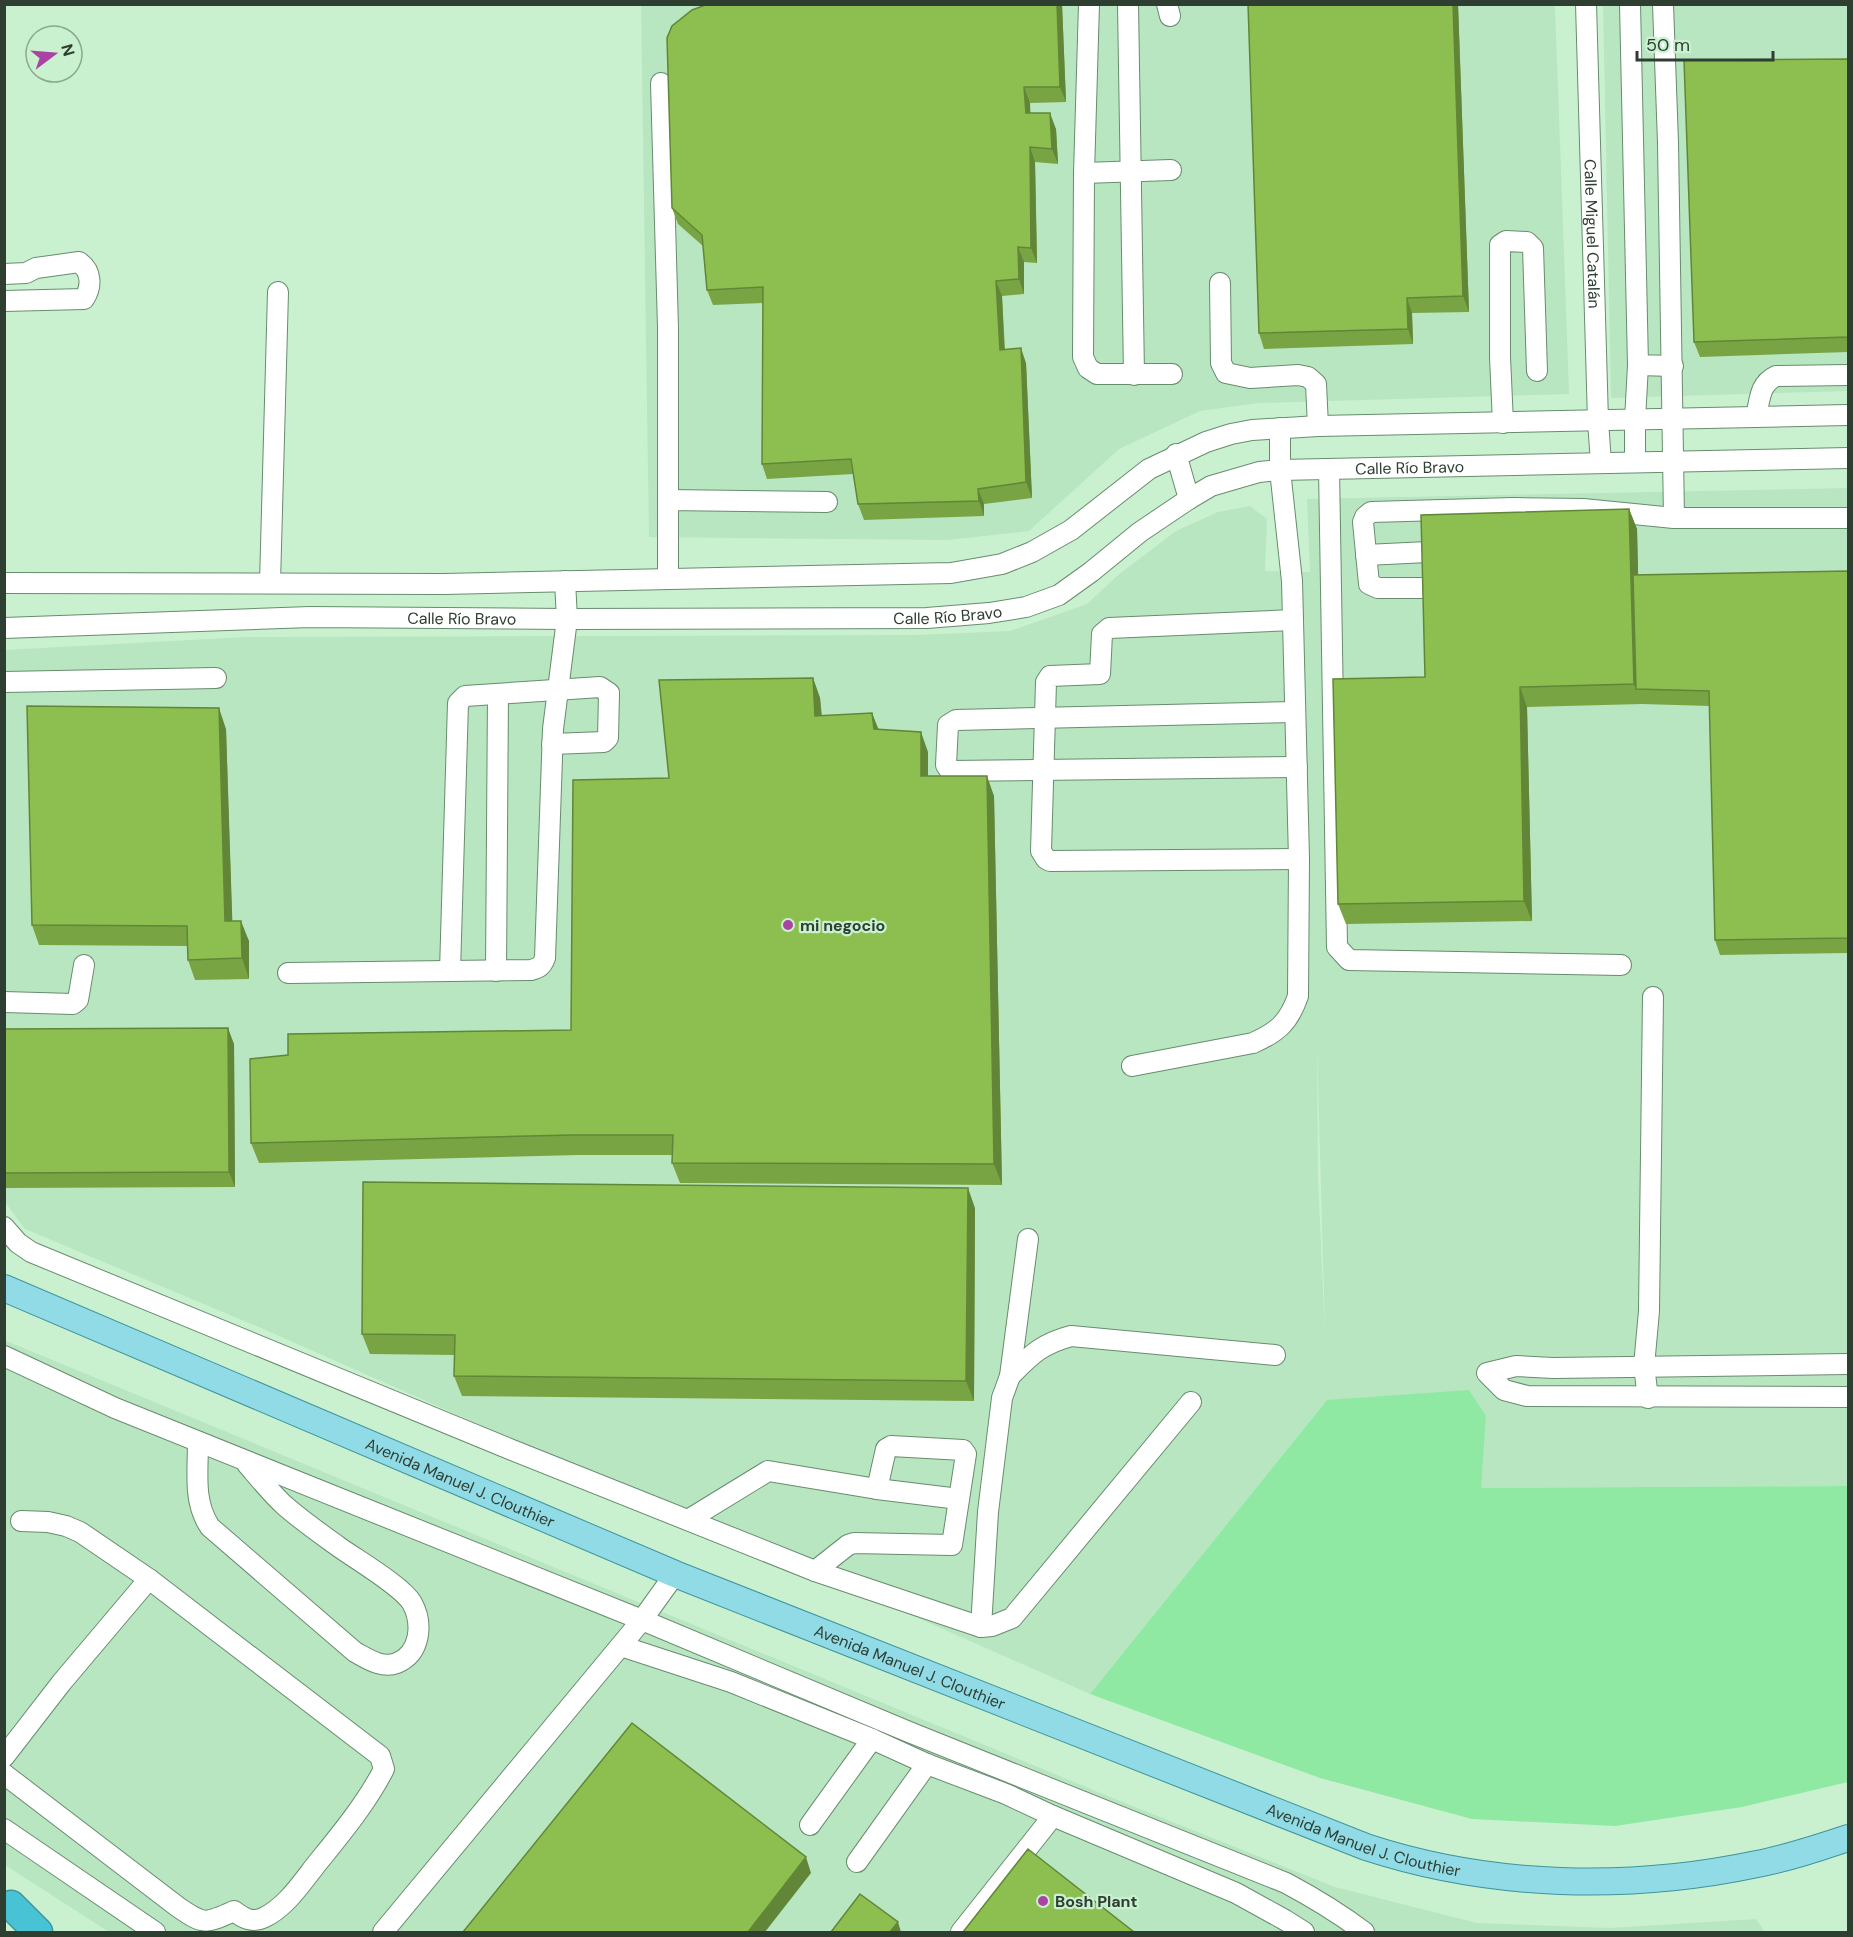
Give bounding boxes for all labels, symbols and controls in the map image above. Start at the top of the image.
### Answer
north arrow [24,24,84,84]
scale bar [1637,24,1774,62]
text: 50 m [1646,33,1690,57]
text: N [56,41,80,59]
street label: Calle Miguel Catalán [1580,159,1605,309]
street label: Calle Río Bravo [1355,456,1464,479]
street label: Calle Río Bravo [893,601,1004,629]
street label: Calle Río Bravo [407,607,516,629]
place label: mi negocio [800,915,885,936]
marker: mi negocio [781,918,795,932]
street label: Avenida Manuel J. Clouthier [362,1433,558,1532]
street label: Avenida Manuel J. Clouthier [811,1620,1009,1714]
street label: Avenida Manuel J. Clouthier [1263,1798,1462,1881]
place label: Bosh Plant [1055,1891,1137,1912]
marker: Bosh Plant [1036,1894,1050,1908]

